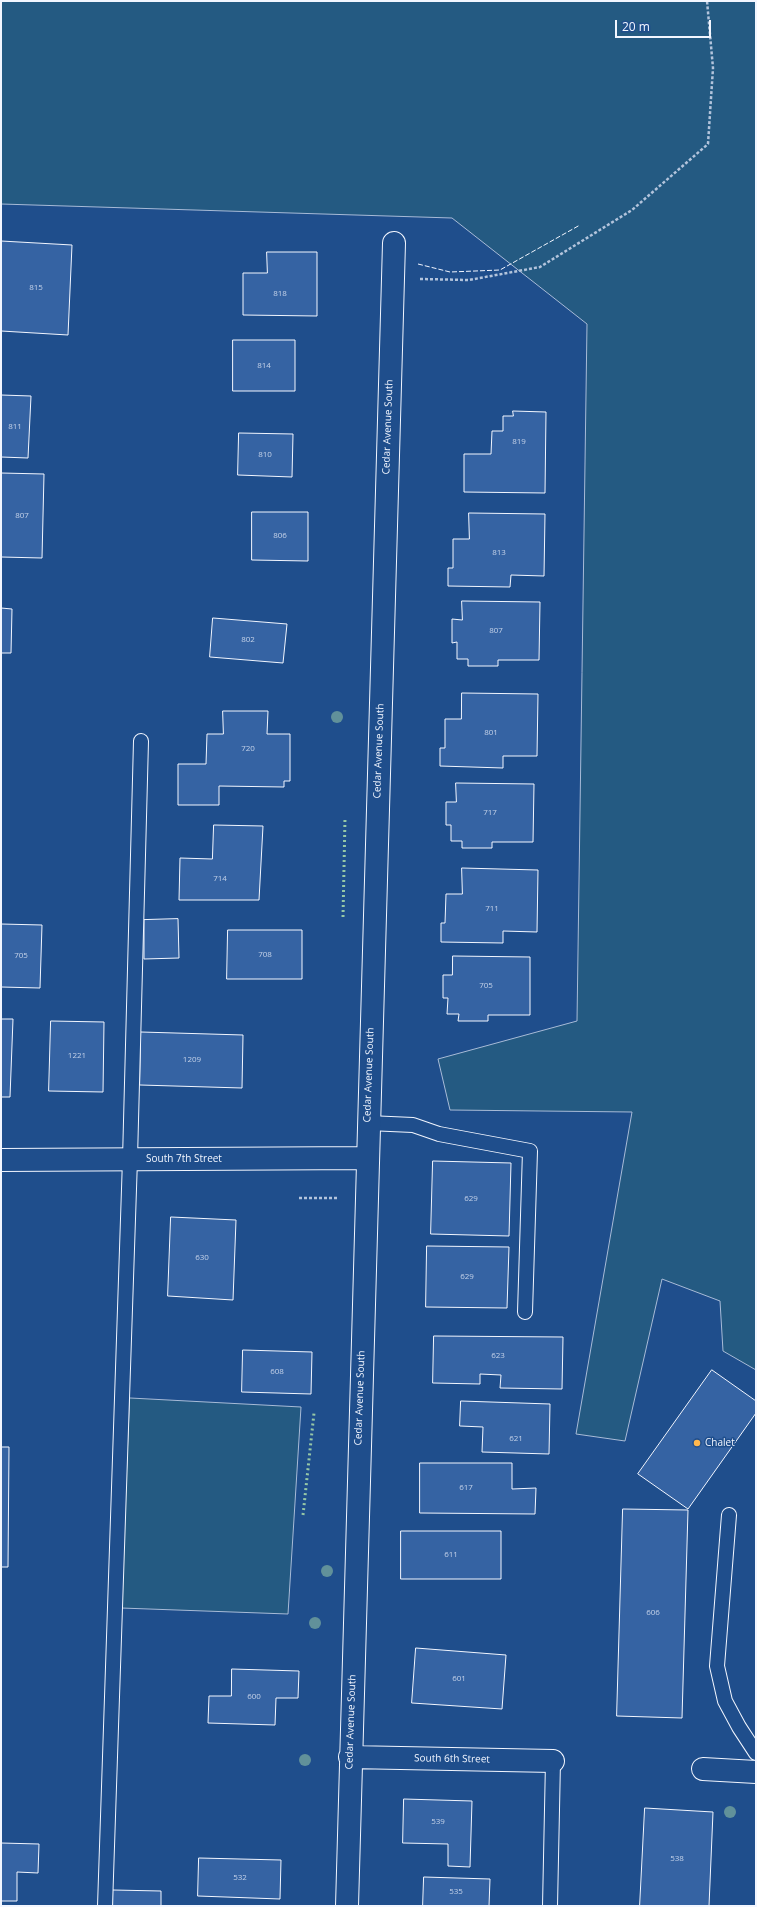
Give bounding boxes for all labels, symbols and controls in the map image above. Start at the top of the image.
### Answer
scale bar [617,12,713,38]
text: 20 m [622,18,650,35]
house number: 815 [29,283,43,293]
house number: 818 [273,289,287,299]
house number: 814 [257,361,271,371]
street label: Cedar Avenue South [380,379,396,475]
house number: 811 [8,422,22,432]
house number: 819 [512,437,526,447]
house number: 810 [258,450,272,460]
house number: 807 [15,511,29,521]
house number: 806 [273,531,287,541]
house number: 813 [492,548,506,558]
house number: 807 [489,626,503,636]
house number: 802 [241,635,255,645]
street label: Cedar Avenue South [371,703,387,799]
house number: 801 [484,728,498,738]
house number: 720 [241,744,255,754]
house number: 717 [483,808,497,818]
house number: 714 [213,874,227,884]
house number: 711 [485,904,499,914]
house number: 708 [258,950,272,960]
house number: 705 [14,951,28,961]
house number: 705 [479,981,493,991]
street label: Cedar Avenue South [361,1027,377,1123]
house number: 1221 [68,1051,86,1061]
house number: 1209 [183,1055,201,1065]
street label: South 7th Street [146,1153,222,1165]
house number: 629 [464,1194,478,1204]
house number: 630 [195,1253,209,1263]
house number: 629 [460,1272,474,1282]
street label: Cedar Avenue South [352,1350,368,1446]
house number: 623 [491,1351,505,1361]
house number: 608 [270,1367,284,1377]
house number: 621 [509,1434,523,1444]
place label: Chalet [705,1437,735,1449]
marker: Chalet [692,1438,702,1448]
house number: 617 [459,1483,473,1493]
house number: 611 [444,1550,458,1560]
house number: 606 [646,1608,660,1618]
street label: Cedar Avenue South [343,1674,359,1770]
house number: 601 [452,1674,466,1684]
house number: 600 [247,1692,261,1702]
street label: South 6th Street [414,1752,490,1766]
house number: 539 [431,1817,445,1827]
house number: 538 [670,1854,684,1864]
house number: 532 [233,1873,247,1883]
house number: 535 [449,1887,463,1897]

